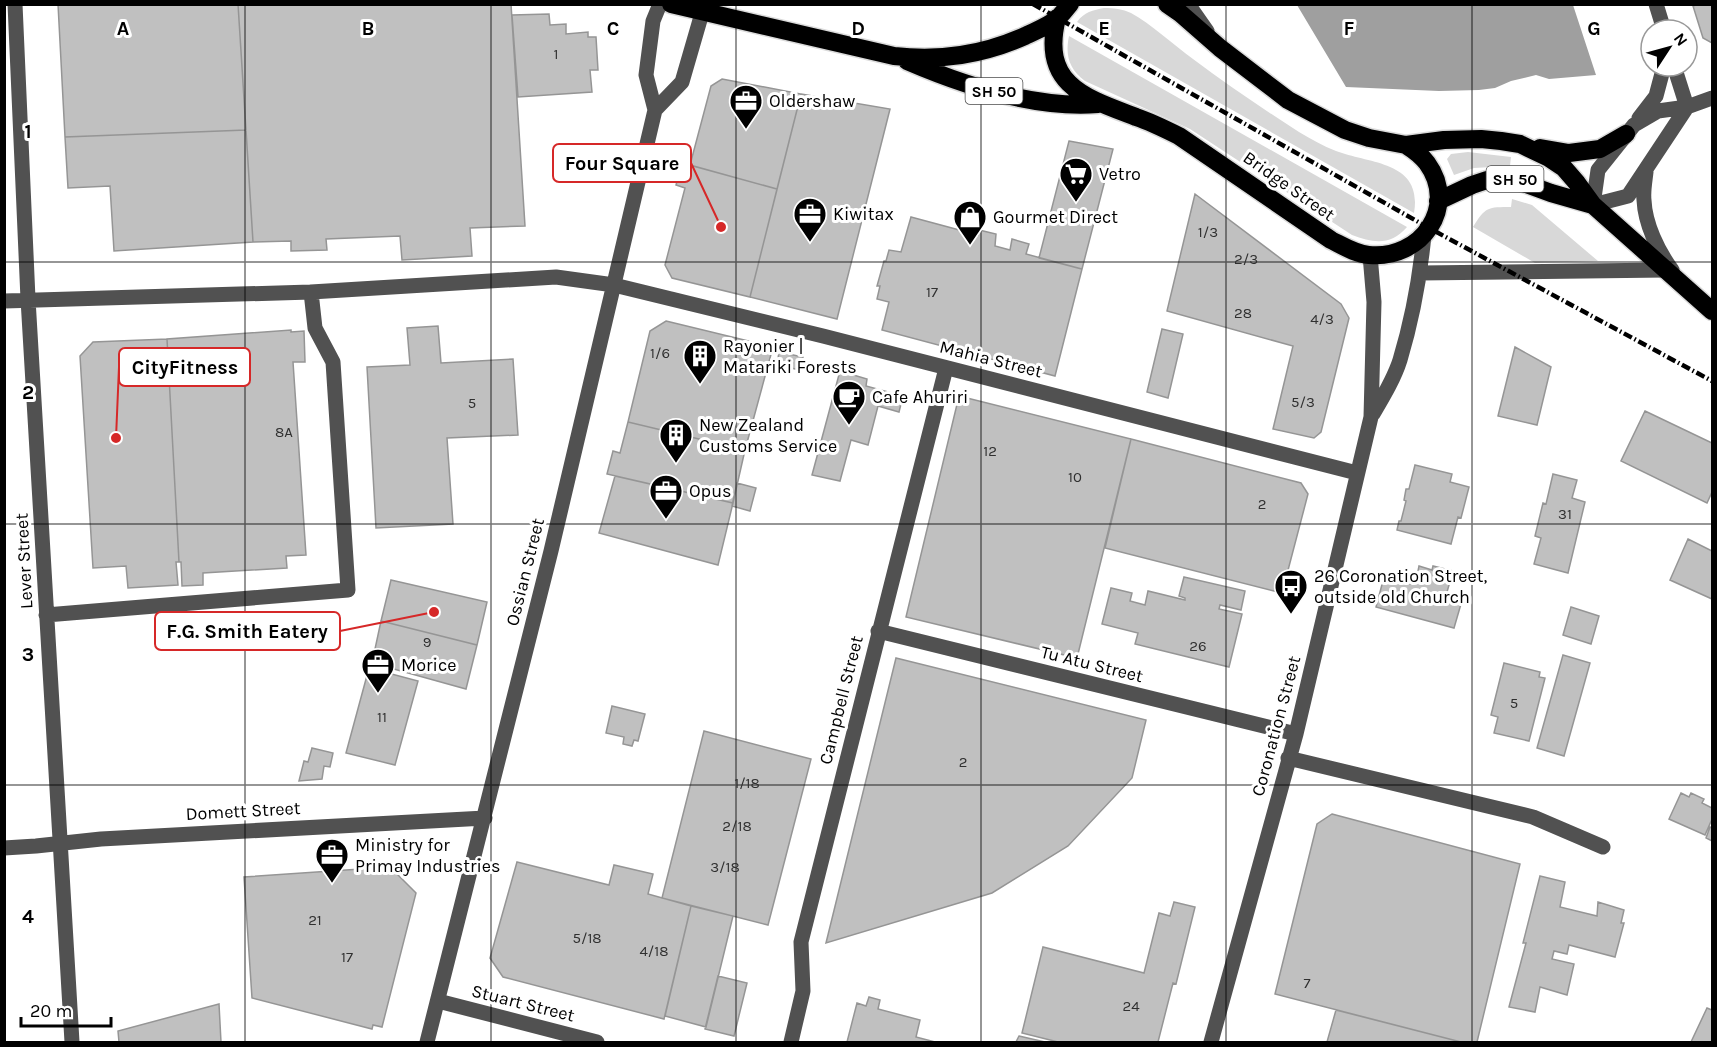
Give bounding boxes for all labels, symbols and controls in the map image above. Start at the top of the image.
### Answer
text: A [117,17,130,40]
text: B [362,17,374,40]
text: C [607,17,619,40]
text: D [851,17,865,40]
text: E [1098,17,1110,40]
text: F [1344,17,1355,40]
text: G [1587,17,1601,40]
north arrow [1639,18,1699,78]
text: N [1670,29,1692,50]
house number: 1 [554,45,558,63]
road number: SH 50 [966,78,1022,104]
office icon: Oldershaw [728,83,764,130]
place label: Oldershaw [769,90,855,112]
text: 1 [24,120,32,143]
callout: Four Square [553,144,691,182]
street label: Bridge Street [1239,146,1339,226]
text: Four Square [565,152,679,175]
supermarket icon: Vetro [1058,156,1094,203]
place label: Vetro [1099,163,1141,185]
road number: SH 50 [1486,166,1544,192]
office icon: Kiwitax [792,196,828,243]
shop icon: Gourmet Direct [952,199,988,246]
place label: Kiwitax [833,203,894,225]
place label: Gourmet Direct [993,206,1118,228]
house number: 1/3 [1198,223,1218,241]
house number: 2/3 [1234,250,1258,268]
house number: 17 [926,283,938,301]
house number: 28 [1234,304,1252,322]
house number: 4/3 [1310,310,1334,328]
place label: Rayonier | Matariki Forests [723,335,857,378]
street label: Mahia Street [937,336,1045,382]
building icon: Rayonier | Matariki Forests [682,338,718,385]
house number: 1/6 [650,344,670,362]
callout: CityFitness [119,348,250,386]
text: CityFitness [132,356,238,379]
cafe icon: Cafe Ahuriri [831,379,867,426]
text: 2 [22,381,34,404]
place label: Cafe Ahuriri [872,386,968,408]
house number: 5/3 [1291,393,1315,411]
house number: 5 [468,394,476,412]
place label: New Zealand Customs Service [699,414,837,457]
building icon: New Zealand Customs Service [658,417,694,464]
house number: 8A [275,423,293,441]
house number: 12 [983,442,997,460]
house number: 10 [1068,468,1082,486]
office icon: Opus [648,473,684,520]
place label: Opus [689,480,732,502]
house number: 2 [1258,495,1266,513]
house number: 31 [1558,505,1572,523]
street label: Lever Street [10,512,38,610]
street label: Ossian Street [501,516,549,628]
place label: 26 Coronation Street, outside old Church [1314,565,1488,608]
bus stop icon: 26 Coronation Street, outside old Church [1273,568,1309,615]
callout: F.G. Smith Eatery [155,612,340,650]
text: F.G. Smith Eatery [166,620,328,643]
house number: 9 [423,633,431,651]
street label: Campbell Street [814,633,868,767]
house number: 26 [1189,637,1207,655]
street label: Tu Atu Street [1039,641,1146,687]
text: 3 [22,643,34,666]
office icon: Morice [360,647,396,694]
street label: Coronation Street [1247,653,1305,799]
place label: Morice [401,654,457,676]
house number: 5 [1510,694,1518,712]
house number: 11 [377,708,387,726]
house number: 2 [959,753,967,771]
house number: 1/18 [734,774,760,792]
street label: Domett Street [185,797,301,825]
house number: 2/18 [722,817,752,835]
place label: Ministry for Primay Industries [355,834,501,877]
office icon: Ministry for Primay Industries [314,837,350,884]
house number: 3/18 [710,858,740,876]
text: 4 [22,905,34,928]
house number: 21 [308,911,322,929]
house number: 5/18 [572,929,602,947]
house number: 4/18 [639,942,669,960]
house number: 17 [341,948,353,966]
house number: 7 [1303,974,1311,992]
street label: Stuart Street [469,980,577,1026]
scale bar [21,990,111,1028]
house number: 24 [1122,997,1140,1015]
text: 20 m [30,1000,72,1022]

